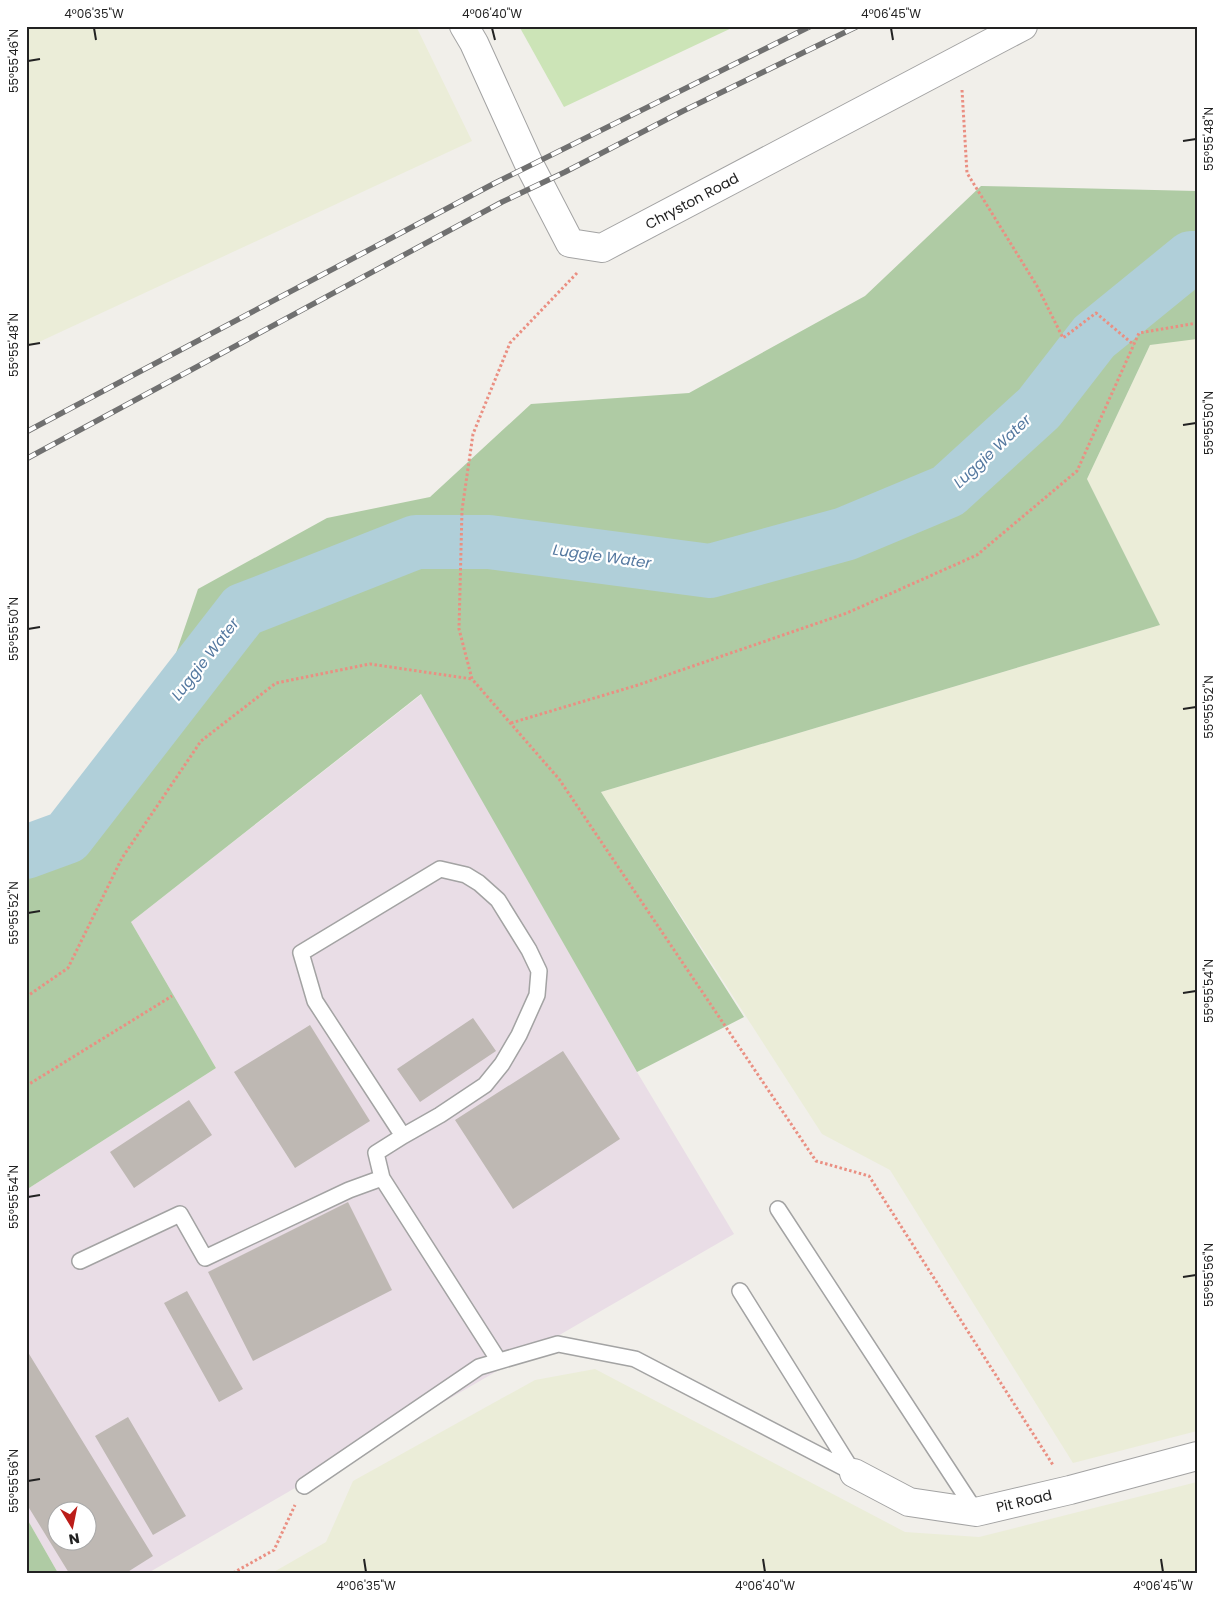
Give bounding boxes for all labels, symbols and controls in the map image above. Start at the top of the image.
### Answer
text: 4°06'35"W [64,5,124,22]
text: 4°06'40"W [462,5,522,22]
text: 4°06'45"W [861,5,921,22]
text: 55°55'46"N [5,29,22,93]
text: 55°55'48"N [1200,107,1217,171]
street label: Chryston Road [642,168,742,234]
text: 55°55'48"N [5,313,22,377]
text: 55°55'50"N [1200,391,1217,455]
water label: Luggie Water [949,409,1036,492]
water label: Luggie Water [552,539,653,573]
text: 55°55'50"N [5,597,22,661]
water label: Luggie Water [166,613,244,704]
text: 55°55'52"N [1200,675,1217,739]
text: 55°55'52"N [5,881,22,945]
text: 55°55'54"N [1200,959,1217,1023]
text: 55°55'54"N [5,1165,22,1229]
text: 55°55'56"N [1200,1243,1217,1307]
text: 55°55'56"N [5,1449,22,1513]
street label: Pit Road [994,1485,1054,1517]
north arrow [48,1502,98,1552]
text: N [67,1528,81,1550]
text: 4°06'35"W [336,1577,396,1594]
text: 4°06'40"W [735,1577,795,1594]
text: 4°06'45"W [1133,1577,1193,1594]

